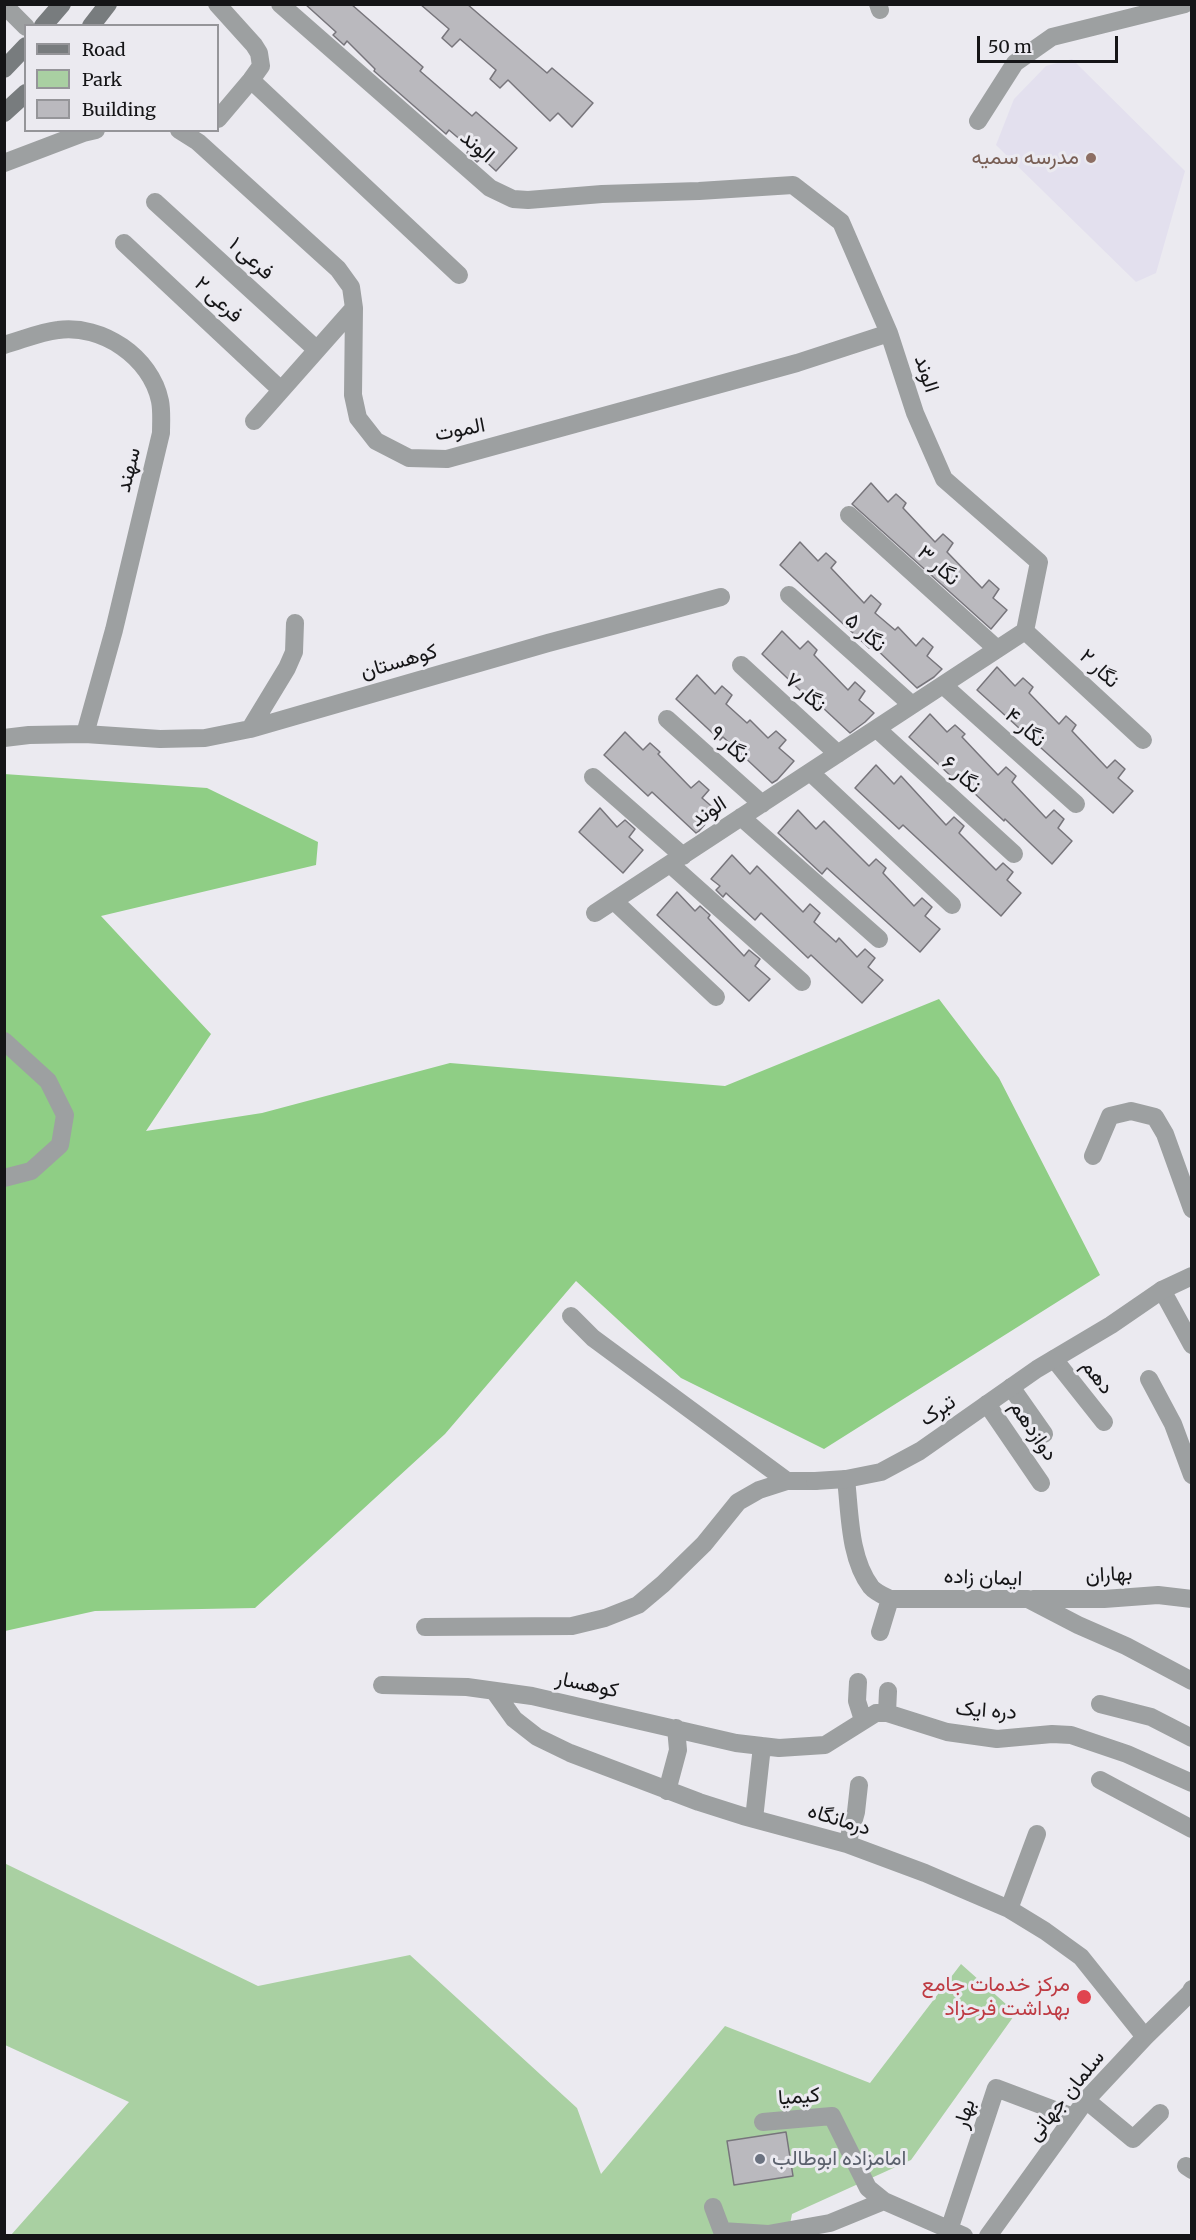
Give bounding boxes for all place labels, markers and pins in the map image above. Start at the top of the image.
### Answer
place label: مدرسه سمیه [972,145,1079,171]
marker: مدرسه سمیه [1084,151,1098,165]
place label: مركز خدمات جامع بهداشت فرحزاد [922,1972,1070,2022]
marker: مركز خدمات جامع بهداشت فرحزاد [1075,1988,1093,2006]
place label: امامزاده ابوطالب [772,2146,906,2172]
marker: امامزاده ابوطالب [753,2152,767,2166]

